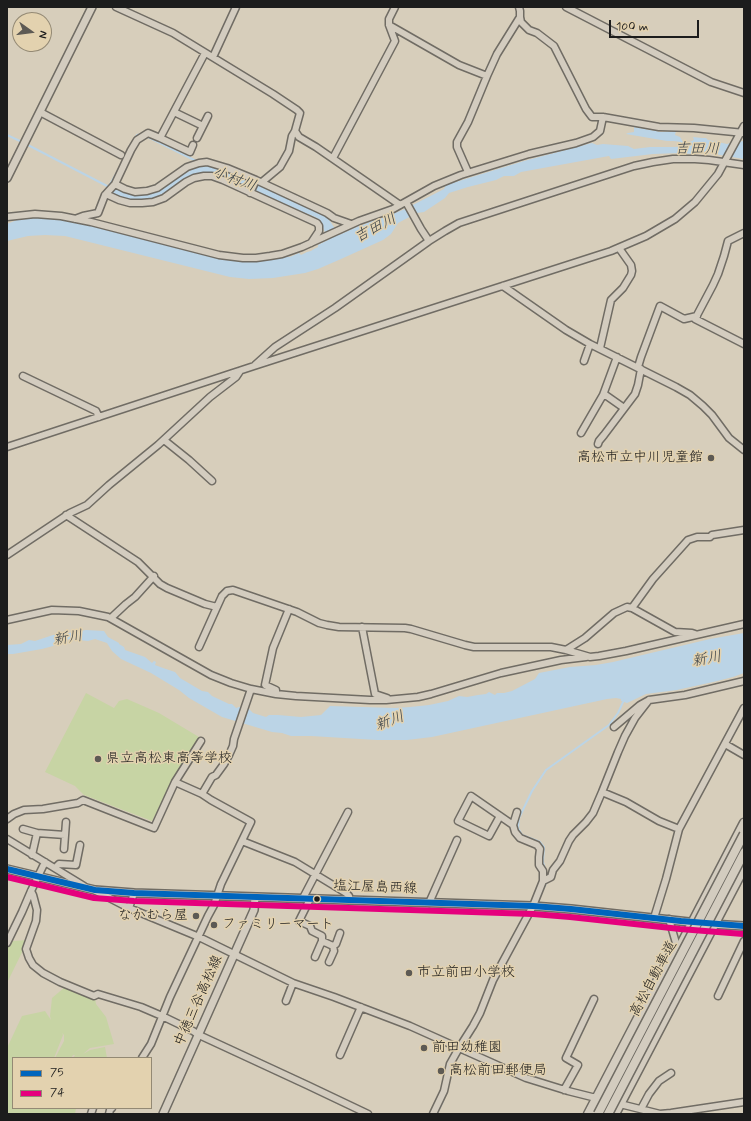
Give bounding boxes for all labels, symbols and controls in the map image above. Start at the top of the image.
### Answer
north arrow [12,12,52,52]
scale bar [611,12,701,38]
text: 100 m [616,19,648,35]
text: N [35,29,50,40]
water label: 吉田川 [674,141,720,159]
water label: 小村川 [210,164,258,196]
water label: 吉田川 [352,210,400,248]
place label: 高松市立中川児童館 [577,450,703,466]
marker: 高松市立中川児童館 [706,453,716,463]
water label: 新川 [52,628,84,650]
water label: 新川 [691,649,723,671]
water label: 新川 [373,708,407,736]
place label: 県立高松東高等学校 [106,751,232,767]
marker: 県立高松東高等学校 [93,754,103,764]
street label: 塩江屋島西線 [333,878,417,898]
unlabelled marker [312,894,322,904]
place label: なかむら屋 [118,908,188,924]
marker: なかむら屋 [191,911,201,921]
place label: ファミリーマート [222,917,334,933]
marker: ファミリーマート [209,920,219,930]
street label: 高松自動車道 [627,938,681,1020]
street label: 中徳三谷高松線 [171,953,227,1049]
place label: 市立前田小学校 [417,965,515,981]
marker: 市立前田小学校 [404,968,414,978]
place label: 前田幼稚園 [432,1040,502,1056]
marker: 前田幼稚園 [419,1043,429,1053]
legend [12,1057,152,1109]
place label: 高松前田郵便局 [449,1063,547,1079]
text: 75 [50,1065,64,1081]
marker: 高松前田郵便局 [436,1066,446,1076]
text: 74 [50,1085,65,1101]

